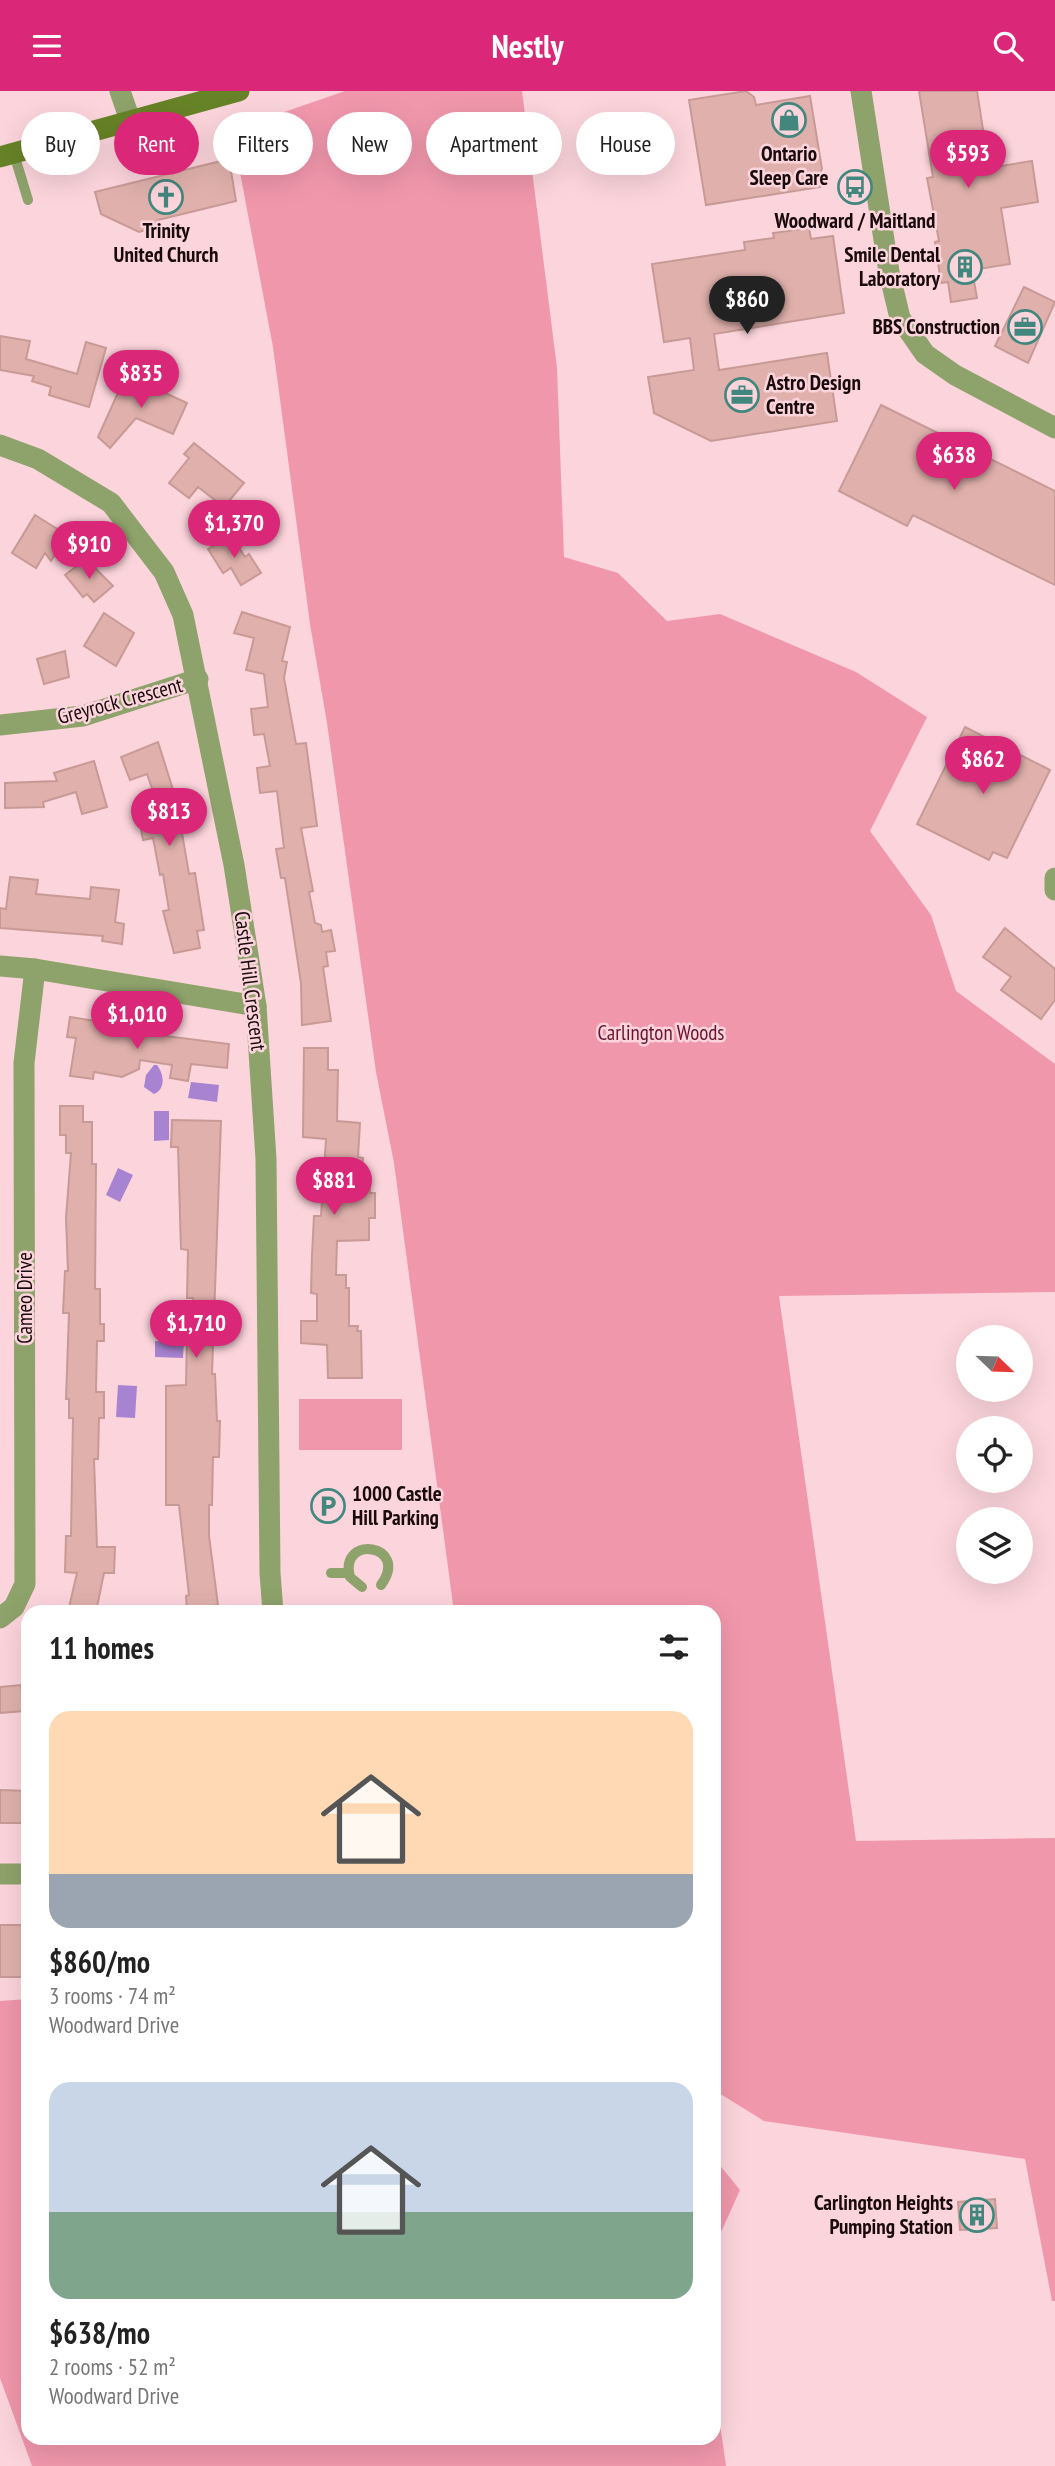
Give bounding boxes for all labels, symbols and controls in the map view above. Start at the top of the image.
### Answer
text: Nestly [491,25,564,67]
icon: menu [28,27,66,65]
icon: search [989,27,1027,65]
shop icon: Ontario Sleep Care [770,101,808,139]
chip: Buy [21,112,100,175]
chip: Rent [114,112,199,175]
chip: Filters [213,112,313,175]
chip: New [327,112,412,175]
chip: Apartment [426,112,562,175]
chip: House [576,112,675,175]
pin: $593 [927,131,1009,190]
text: $593 [946,138,990,167]
place label: Ontario Sleep Care [750,140,829,191]
bus stop icon: Woodward / Maitland [836,168,874,206]
church icon: Trinity United Church [147,178,185,216]
place label: Woodward / Maitland [774,207,935,234]
place label: Trinity United Church [114,217,218,268]
place label: Smile Dental Laboratory [844,241,941,292]
building icon: Smile Dental Laboratory [946,248,984,286]
pin: $860 [706,277,788,336]
text: $860 [725,284,769,313]
office icon: BBS Construction [1006,308,1044,346]
place label: BBS Construction [872,313,1000,340]
pin: $835 [100,351,182,410]
text: $835 [119,358,163,387]
place label: Astro Design Centre [765,369,861,420]
office icon: Astro Design Centre [723,376,761,414]
pin: $638 [913,433,995,492]
text: $638 [932,440,976,469]
pin: $1,370 [177,501,291,560]
text: $1,370 [204,508,264,537]
pin: $910 [48,521,130,581]
text: $910 [67,529,111,558]
street label: Greyrock Crescent [54,671,186,730]
pin: $862 [942,737,1024,796]
text: $862 [961,744,1005,773]
pin: $813 [128,789,210,848]
text: $813 [147,796,191,825]
street label: Castle Hill Crescent [229,910,272,1052]
pin: $1,010 [80,991,194,1051]
text: $1,010 [107,999,167,1028]
park label: Carlington Woods [598,1019,724,1046]
pin: $881 [293,1157,375,1217]
text: $881 [312,1165,356,1194]
street label: Cameo Drive [11,1252,38,1344]
pin: $1,710 [139,1301,253,1360]
text: $1,710 [166,1308,226,1337]
north arrow [956,1325,1032,1402]
map controls [956,1325,1033,1584]
button: locate [956,1416,1033,1493]
place label: 1000 Castle Hill Parking [352,1480,442,1531]
parking icon: 1000 Castle Hill Parking [309,1487,347,1525]
button: layers [956,1507,1033,1584]
text: 11 homes [49,1628,154,1667]
icon: filters [655,1628,693,1666]
icon: home [308,1756,434,1882]
text: $860/mo [49,1942,150,1981]
text: 3 rooms · 74 m² [49,1981,176,2010]
text: Woodward Drive [49,2010,179,2039]
icon: home [308,2127,434,2253]
place label: Carlington Heights Pumping Station [814,2189,953,2240]
building icon: Carlington Heights Pumping Station [958,2196,996,2234]
text: $638/mo [49,2313,150,2352]
text: 2 rooms · 52 m² [49,2352,176,2381]
text: Woodward Drive [49,2381,179,2410]

